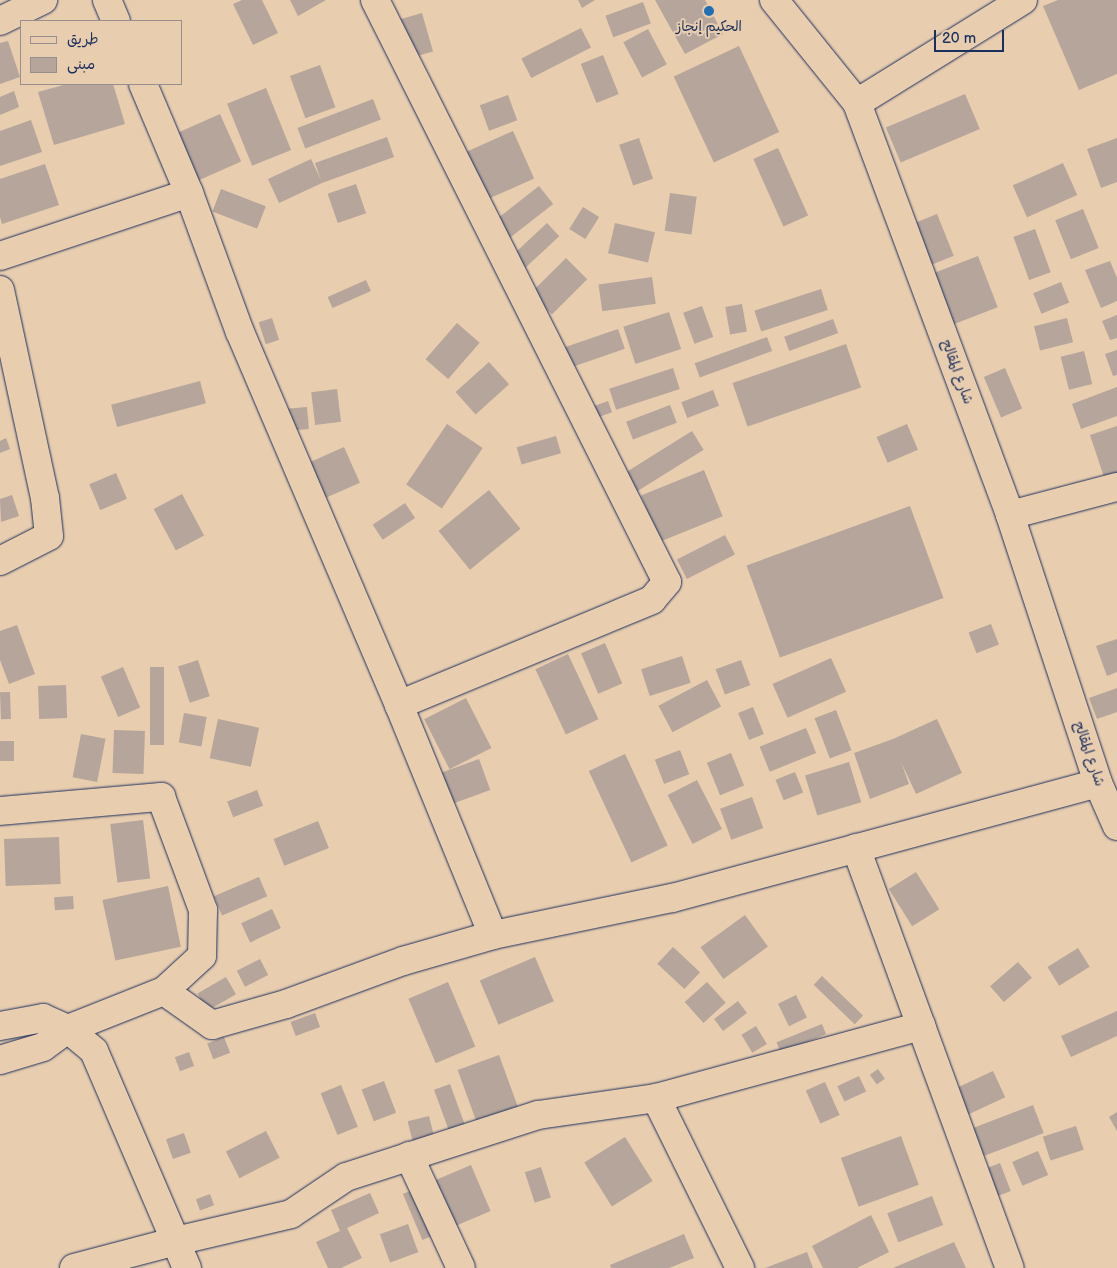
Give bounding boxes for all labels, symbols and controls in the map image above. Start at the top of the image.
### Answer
marker: الحكيم إنجاز [703,5,715,17]
place label: الحكيم إنجاز [676,19,742,35]
legend [20,20,182,85]
scale bar [937,20,1007,52]
text: 20 m [942,29,976,48]
text: طريق [67,30,99,49]
text: مبنى [67,55,95,74]
street label: شارع المقالح [938,337,976,407]
street label: شارع المقالح [1070,719,1108,789]

